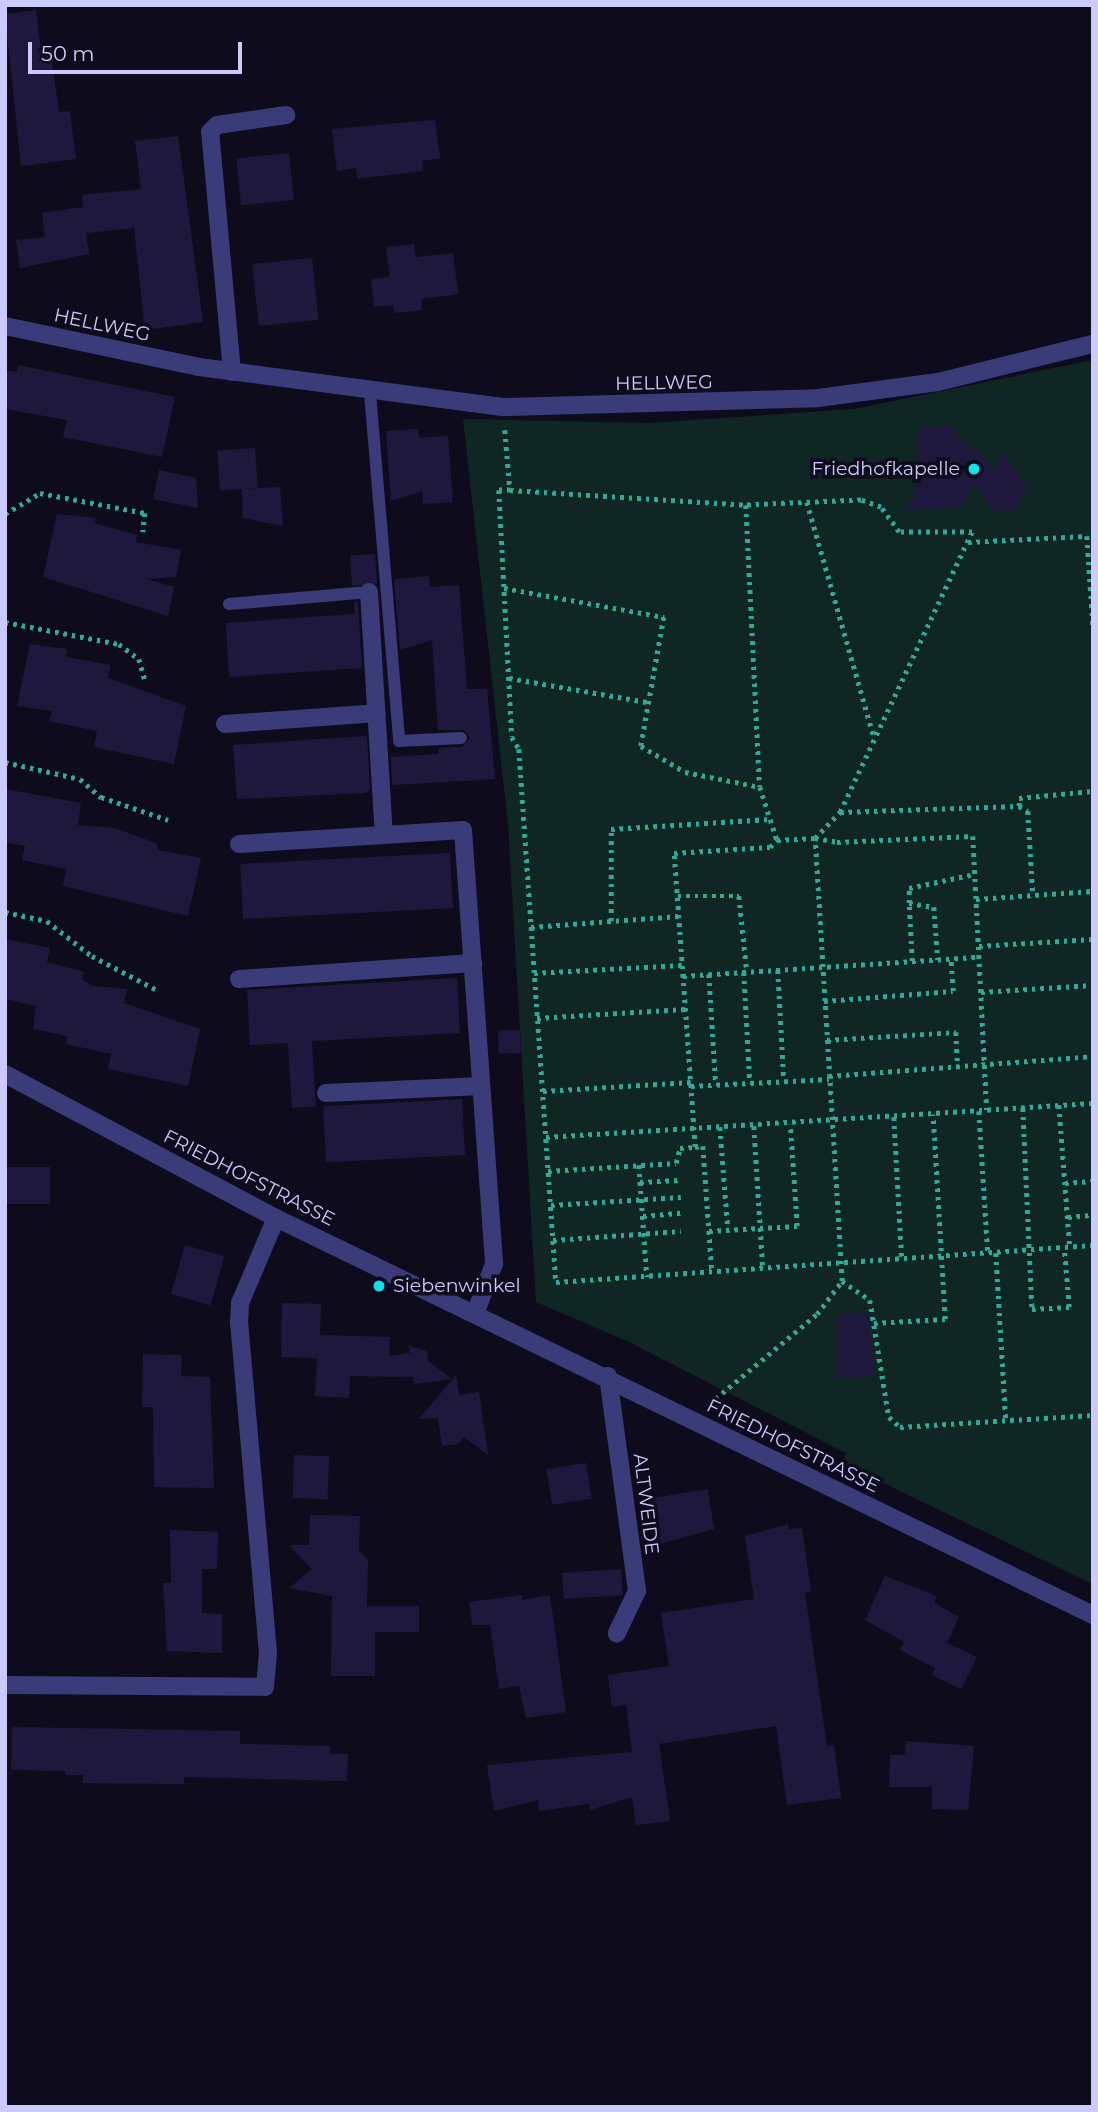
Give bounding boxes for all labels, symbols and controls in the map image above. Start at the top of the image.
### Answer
scale bar [32,28,245,72]
text: 50 m [41,41,95,66]
street label: HELLWEG [52,304,152,346]
street label: HELLWEG [615,371,713,395]
place label: Friedhofkapelle [812,458,960,480]
marker: Friedhofkapelle [966,461,982,477]
street label: FRIEDHOFSTRASSE [160,1125,338,1231]
place label: Siebenwinkel [393,1275,520,1297]
marker: Siebenwinkel [371,1278,387,1294]
street label: FRIEDHOFSTRASSE [703,1394,883,1498]
street label: ALTWEIDE [628,1452,664,1556]

